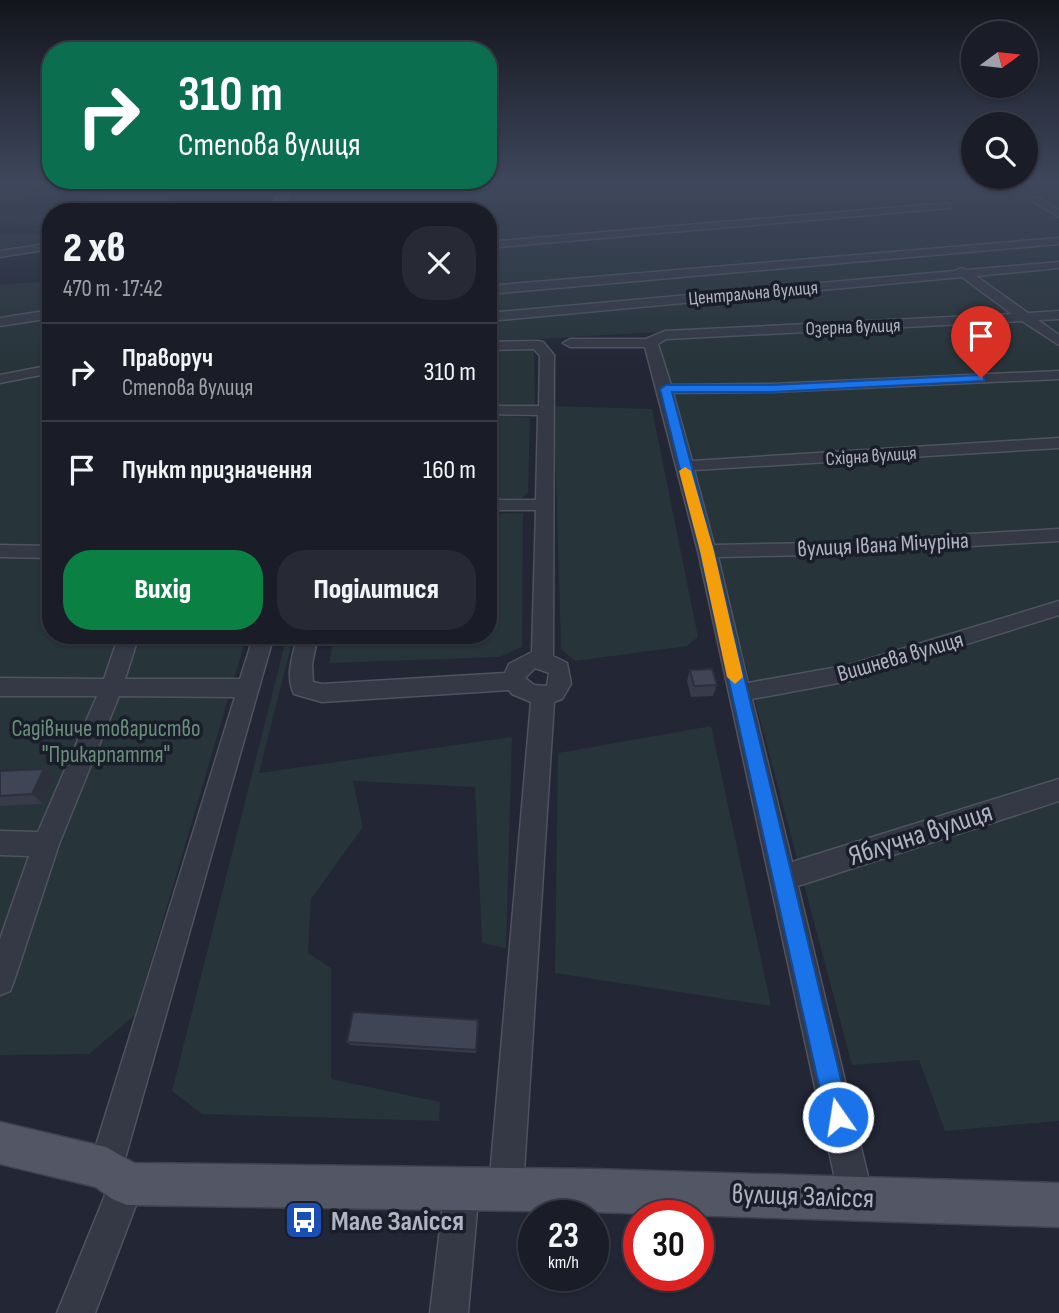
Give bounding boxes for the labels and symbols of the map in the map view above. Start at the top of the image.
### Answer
north arrow [961,21,1038,98]
street label: Центральна вулиця [687,276,819,311]
pin [951,306,1011,378]
street label: Озерна вулиця [805,314,901,341]
street label: Східна вулиця [825,442,917,471]
street label: вулиця Івана Мічуріна [797,527,970,563]
street label: Вишнева вулиця [834,626,967,688]
park label: Садівниче товариство "Прикарпаття" [11,715,201,769]
street label: Яблучна вулиця [844,796,997,873]
position arrow [801,1080,875,1154]
street label: вулиця Залісся [731,1178,875,1215]
bus stop icon: Мале Залісся [283,1199,325,1241]
speed limit sign: 30 [623,1200,714,1291]
place label: Мале Залісся [331,1205,464,1238]

